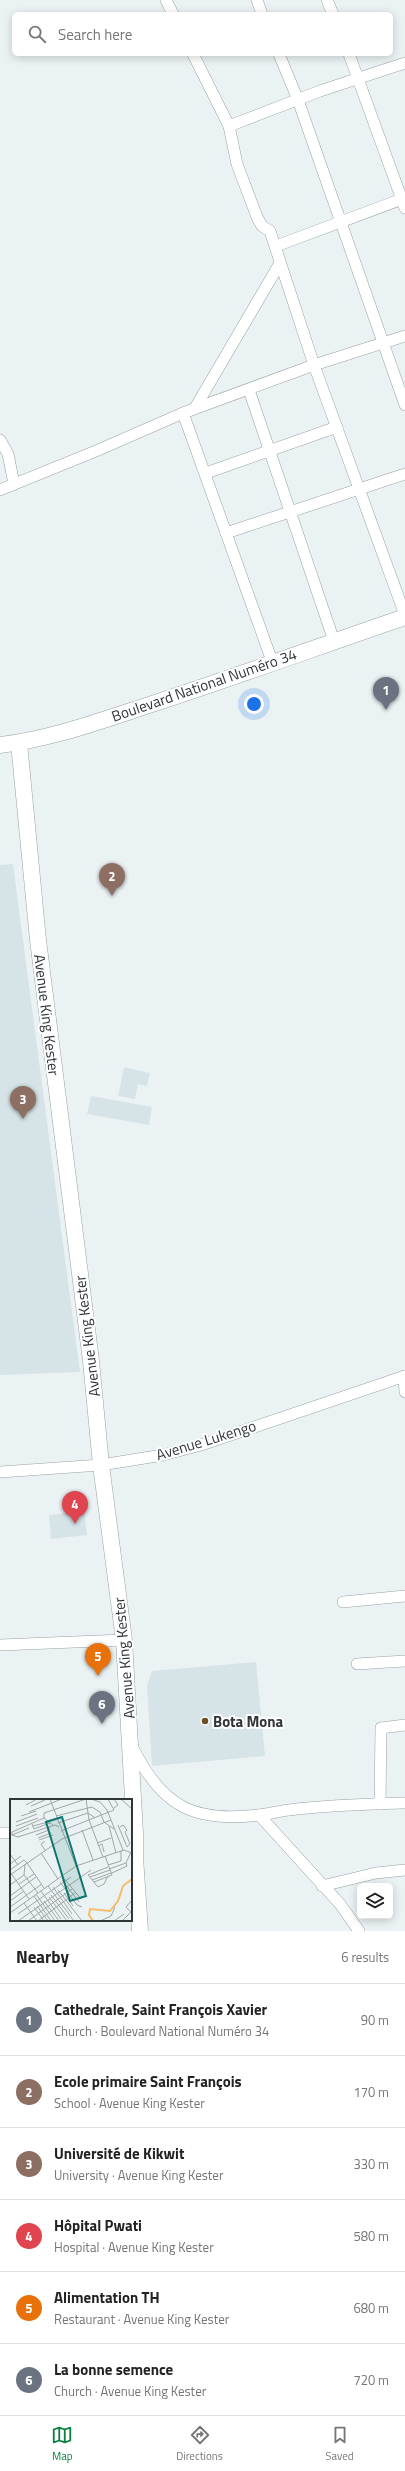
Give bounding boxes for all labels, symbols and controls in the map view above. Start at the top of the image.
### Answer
search box [12,12,393,56]
icon: search [26,23,48,45]
text: Search here [58,23,132,46]
street label: Boulevard National Numéro 34 [108,642,300,728]
pin: 1 [373,677,399,710]
your location [244,694,264,714]
pin: 2 [99,863,125,896]
street label: Avenue King Kester [28,953,66,1077]
pin: 3 [10,1086,36,1119]
street label: Avenue King Kester [68,1274,106,1398]
street label: Avenue Lukengo [153,1414,259,1466]
pin: 4 [62,1491,88,1524]
street label: Avenue King Kester [107,1596,141,1720]
pin: 5 [85,1643,111,1676]
pin: 6 [89,1691,115,1724]
place label: Bota Mona [213,1710,284,1733]
marker: Bota Mona [200,1716,210,1726]
inset map [10,1799,132,1921]
map controls [357,1883,393,1919]
button: layers [357,1883,393,1919]
text: Nearby [16,1944,69,1970]
text: 6 results [341,1947,389,1967]
text: Cathedrale, Saint François Xavier [54,1998,267,2021]
text: 1 [25,2010,33,2030]
text: 90 m [361,2010,389,2030]
text: Church · Boulevard National Numéro 34 [54,2021,269,2041]
text: Ecole primaire Saint François [54,2070,242,2093]
text: 2 [25,2082,33,2102]
text: 170 m [353,2082,389,2102]
text: School · Avenue King Kester [54,2093,205,2113]
text: Université de Kikwit [54,2142,184,2165]
text: 3 [25,2154,33,2174]
text: 330 m [353,2154,389,2174]
text: University · Avenue King Kester [54,2165,223,2185]
text: Hôpital Pwati [54,2214,142,2237]
text: 4 [25,2226,33,2246]
text: 580 m [353,2226,389,2246]
text: Hospital · Avenue King Kester [54,2237,214,2257]
text: Alimentation TH [54,2286,160,2309]
text: 5 [25,2298,33,2318]
text: 680 m [353,2298,389,2318]
text: Restaurant · Avenue King Kester [54,2309,229,2329]
text: La bonne semence [54,2358,173,2381]
text: 6 [25,2370,33,2390]
text: 720 m [353,2370,389,2390]
text: Church · Avenue King Kester [54,2381,206,2401]
tab: Map [51,2424,73,2464]
tab: Directions [176,2424,223,2464]
tab: Saved [326,2424,354,2464]

